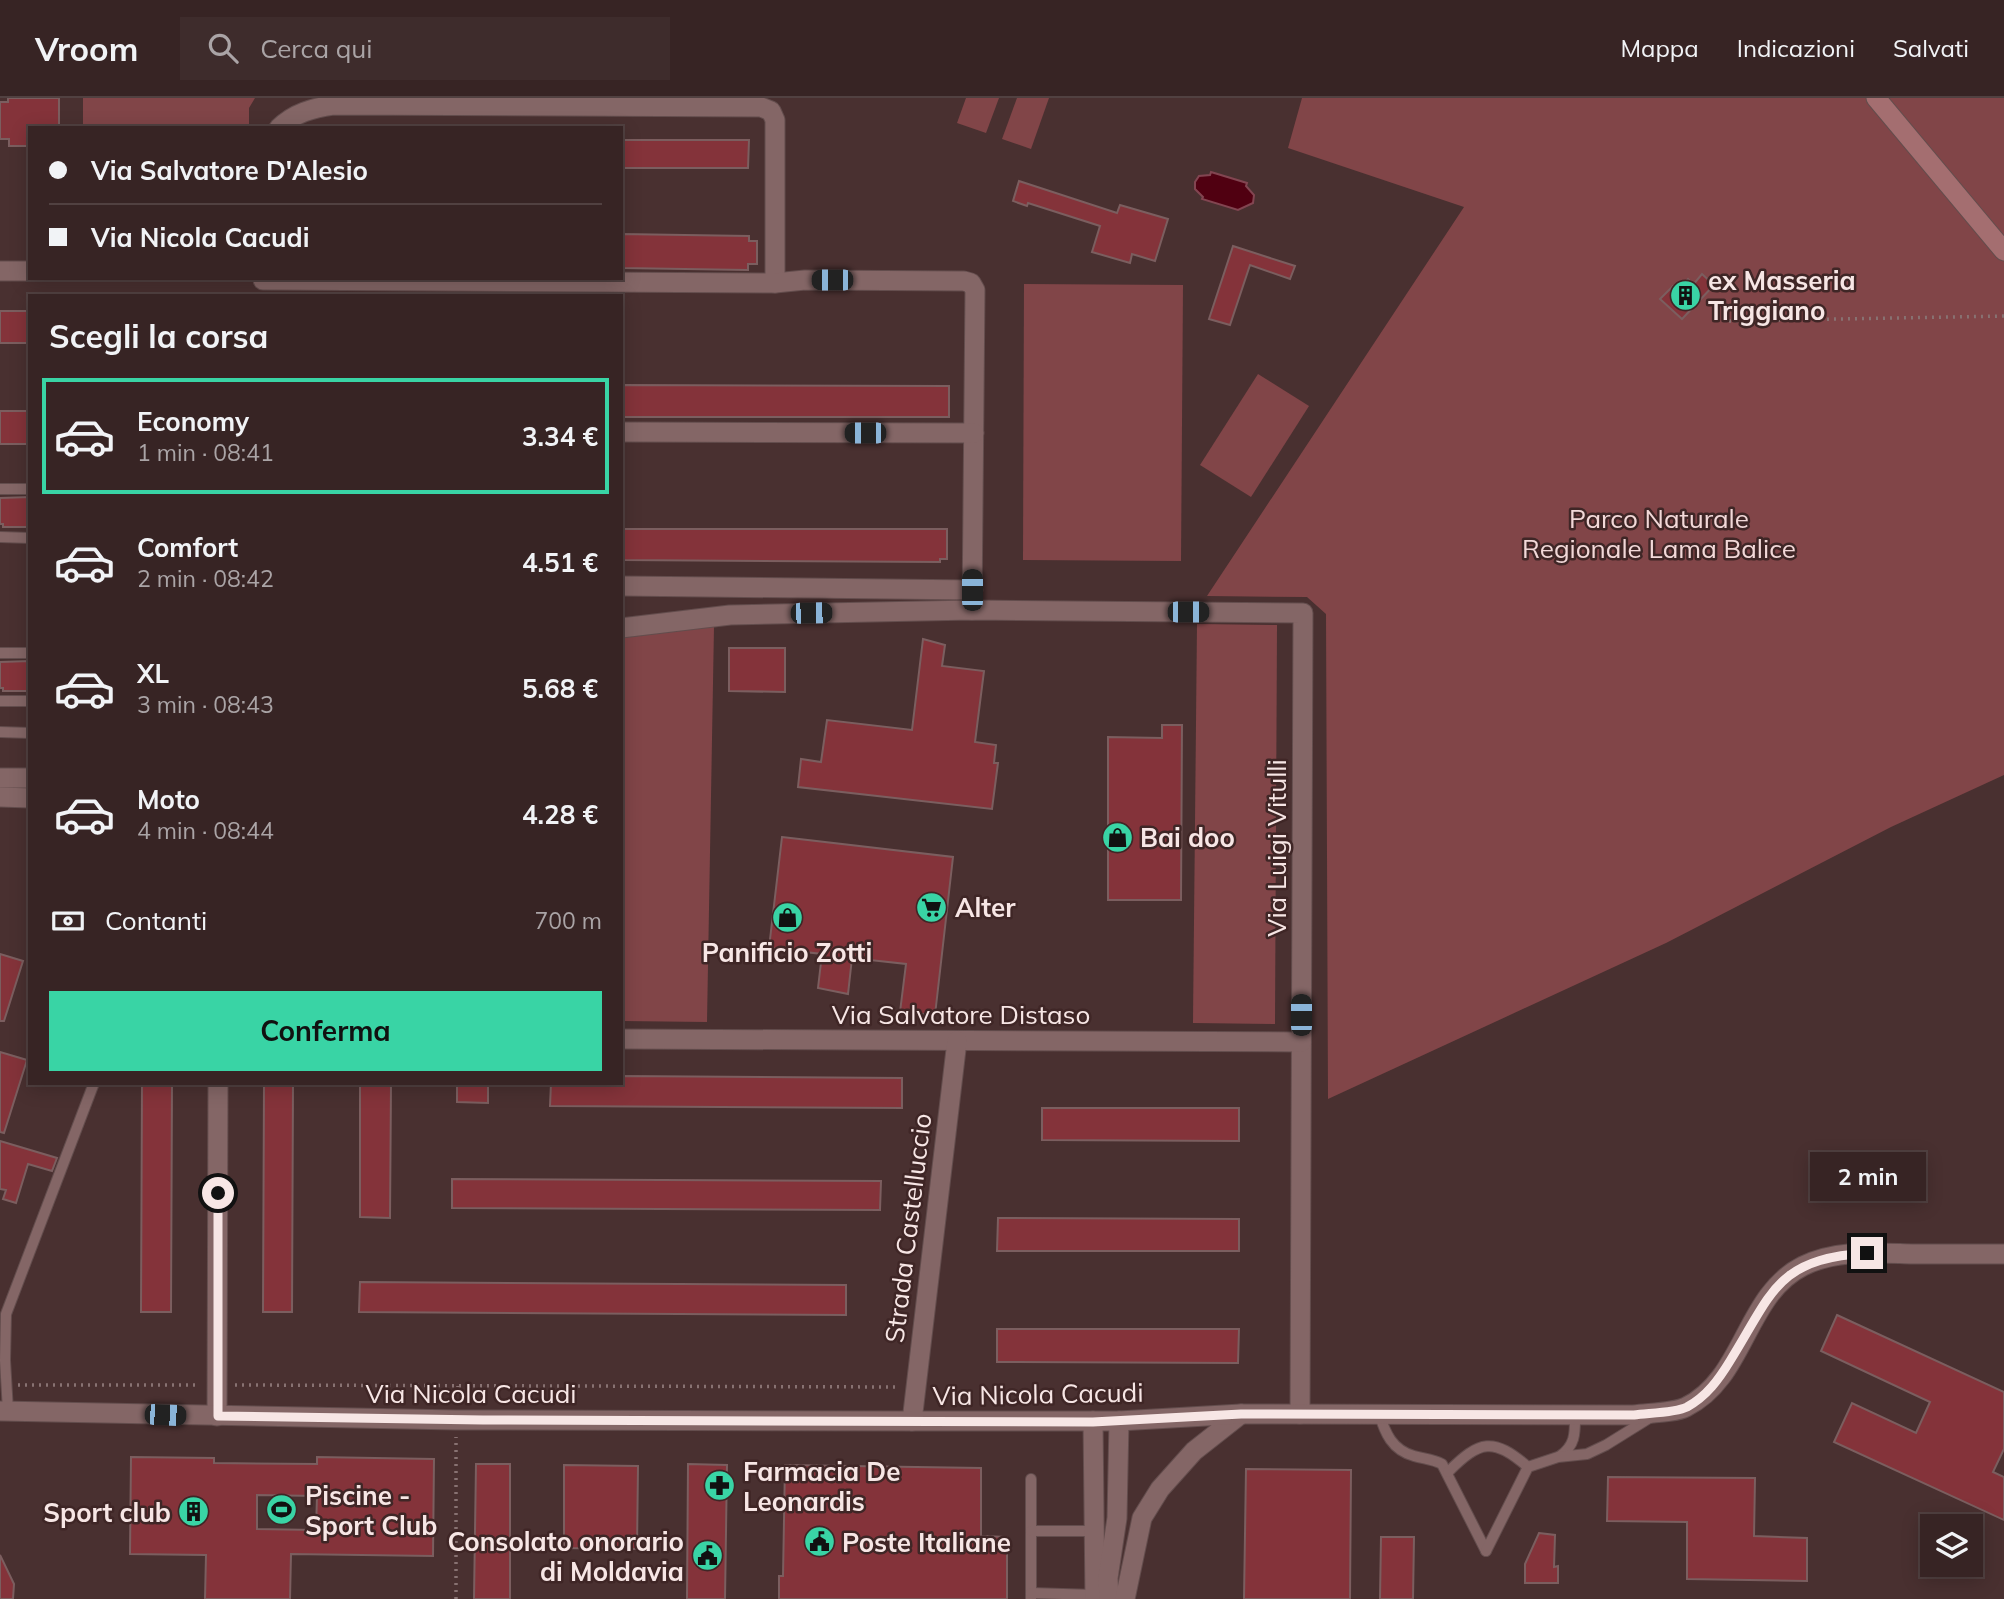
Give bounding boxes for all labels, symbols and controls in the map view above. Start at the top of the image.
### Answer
search box [180,17,670,80]
text: Vroom [35,28,138,69]
icon: search [204,29,242,67]
text: Cerca qui [260,32,373,65]
text: Mappa [1620,33,1699,63]
text: Indicazioni [1737,33,1855,63]
text: Salvati [1893,33,1969,63]
text: Via Salvatore D'Alesio [91,154,368,187]
text: Via Nicola Cacudi [91,221,309,254]
place label: ex Masseria Triggiano [1708,264,1856,327]
car [812,270,854,291]
building icon: ex Masseria Triggiano [1668,278,1702,312]
text: Scegli la corsa [49,316,268,356]
icon: car [53,405,116,468]
text: Economy [137,405,249,438]
text: 3.34 € [522,420,598,453]
car [845,423,887,444]
text: 1 min · 08:41 [137,438,274,467]
park label: Parco Naturale Regionale Lama Balice [1522,502,1796,565]
icon: car [53,531,116,594]
text: Comfort [137,531,238,564]
text: 4.51 € [522,546,598,579]
text: 2 min · 08:42 [137,564,274,593]
car [962,569,983,611]
car [790,602,833,624]
car [1168,602,1210,623]
icon: car [53,657,116,720]
text: XL [137,657,169,690]
text: 5.68 € [522,672,598,705]
text: 3 min · 08:43 [137,690,274,719]
street label: Via Luigi Vitulli [1260,759,1293,937]
icon: car [53,783,116,846]
text: Moto [137,783,200,816]
text: 4.28 € [522,798,598,831]
text: 4 min · 08:44 [137,816,274,845]
shop icon: Bai doo [1100,820,1134,854]
place label: Bai doo [1140,821,1235,854]
supermarket icon: Alter [915,890,949,924]
place label: Alter [955,891,1016,924]
shop icon: Panificio Zotti [770,900,804,934]
icon: cash [49,902,87,940]
text: Contanti [105,904,207,937]
text: 700 m [534,906,602,935]
place label: Panificio Zotti [702,936,872,969]
button: Conferma [49,991,602,1071]
car [1291,994,1312,1036]
street label: Via Salvatore Distaso [832,998,1090,1031]
street label: Strada Castelluccio [878,1111,938,1345]
callout: 2 min [1809,1152,1925,1200]
text: 2 min [1838,1162,1898,1191]
route start [202,1177,234,1209]
route end [1851,1237,1883,1269]
street label: Via Nicola Cacudi [932,1376,1144,1412]
street label: Via Nicola Cacudi [366,1377,576,1410]
car [144,1404,187,1426]
place label: Farmacia De Leonardis [743,1455,900,1518]
pharmacy icon: Farmacia De Leonardis [703,1469,737,1503]
place label: Piscine - Sport Club [305,1479,437,1542]
sports icon: Piscine - Sport Club [265,1493,299,1527]
building icon: Sport club [177,1495,211,1529]
place label: Sport club [43,1496,171,1529]
map controls [1920,1514,1983,1577]
button: layers [1920,1514,1983,1577]
place label: Consolato onorario di Moldavia [447,1525,684,1588]
public building icon: Poste Italiane [802,1525,836,1559]
place label: Poste Italiane [842,1526,1011,1559]
public building icon: Consolato onorario di Moldavia [690,1539,724,1573]

